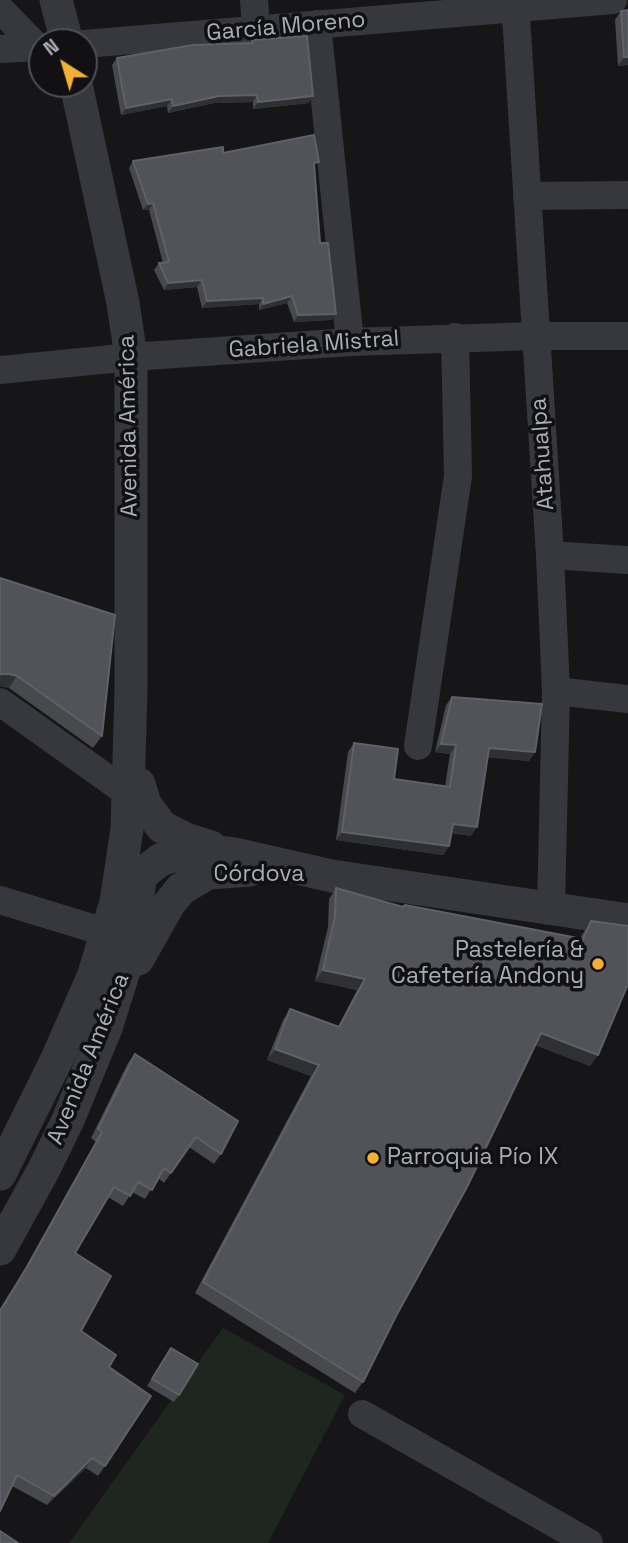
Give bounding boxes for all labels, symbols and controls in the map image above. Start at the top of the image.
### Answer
street label: García Moreno [205,6,367,48]
north arrow [28,28,98,98]
text: N [39,34,64,61]
street label: Gabriela Mistral [228,325,400,365]
street label: Avenida América [114,335,144,517]
street label: Atahualpa [525,397,561,511]
street label: Córdova [213,861,305,889]
place label: Pastelería & Cafetería Andony [391,937,584,991]
marker: Pastelería & Cafetería Andony [590,956,606,972]
street label: Avenida América [42,969,136,1149]
place label: Parroquia Pío IX [387,1144,558,1172]
marker: Parroquia Pío IX [365,1150,381,1166]

